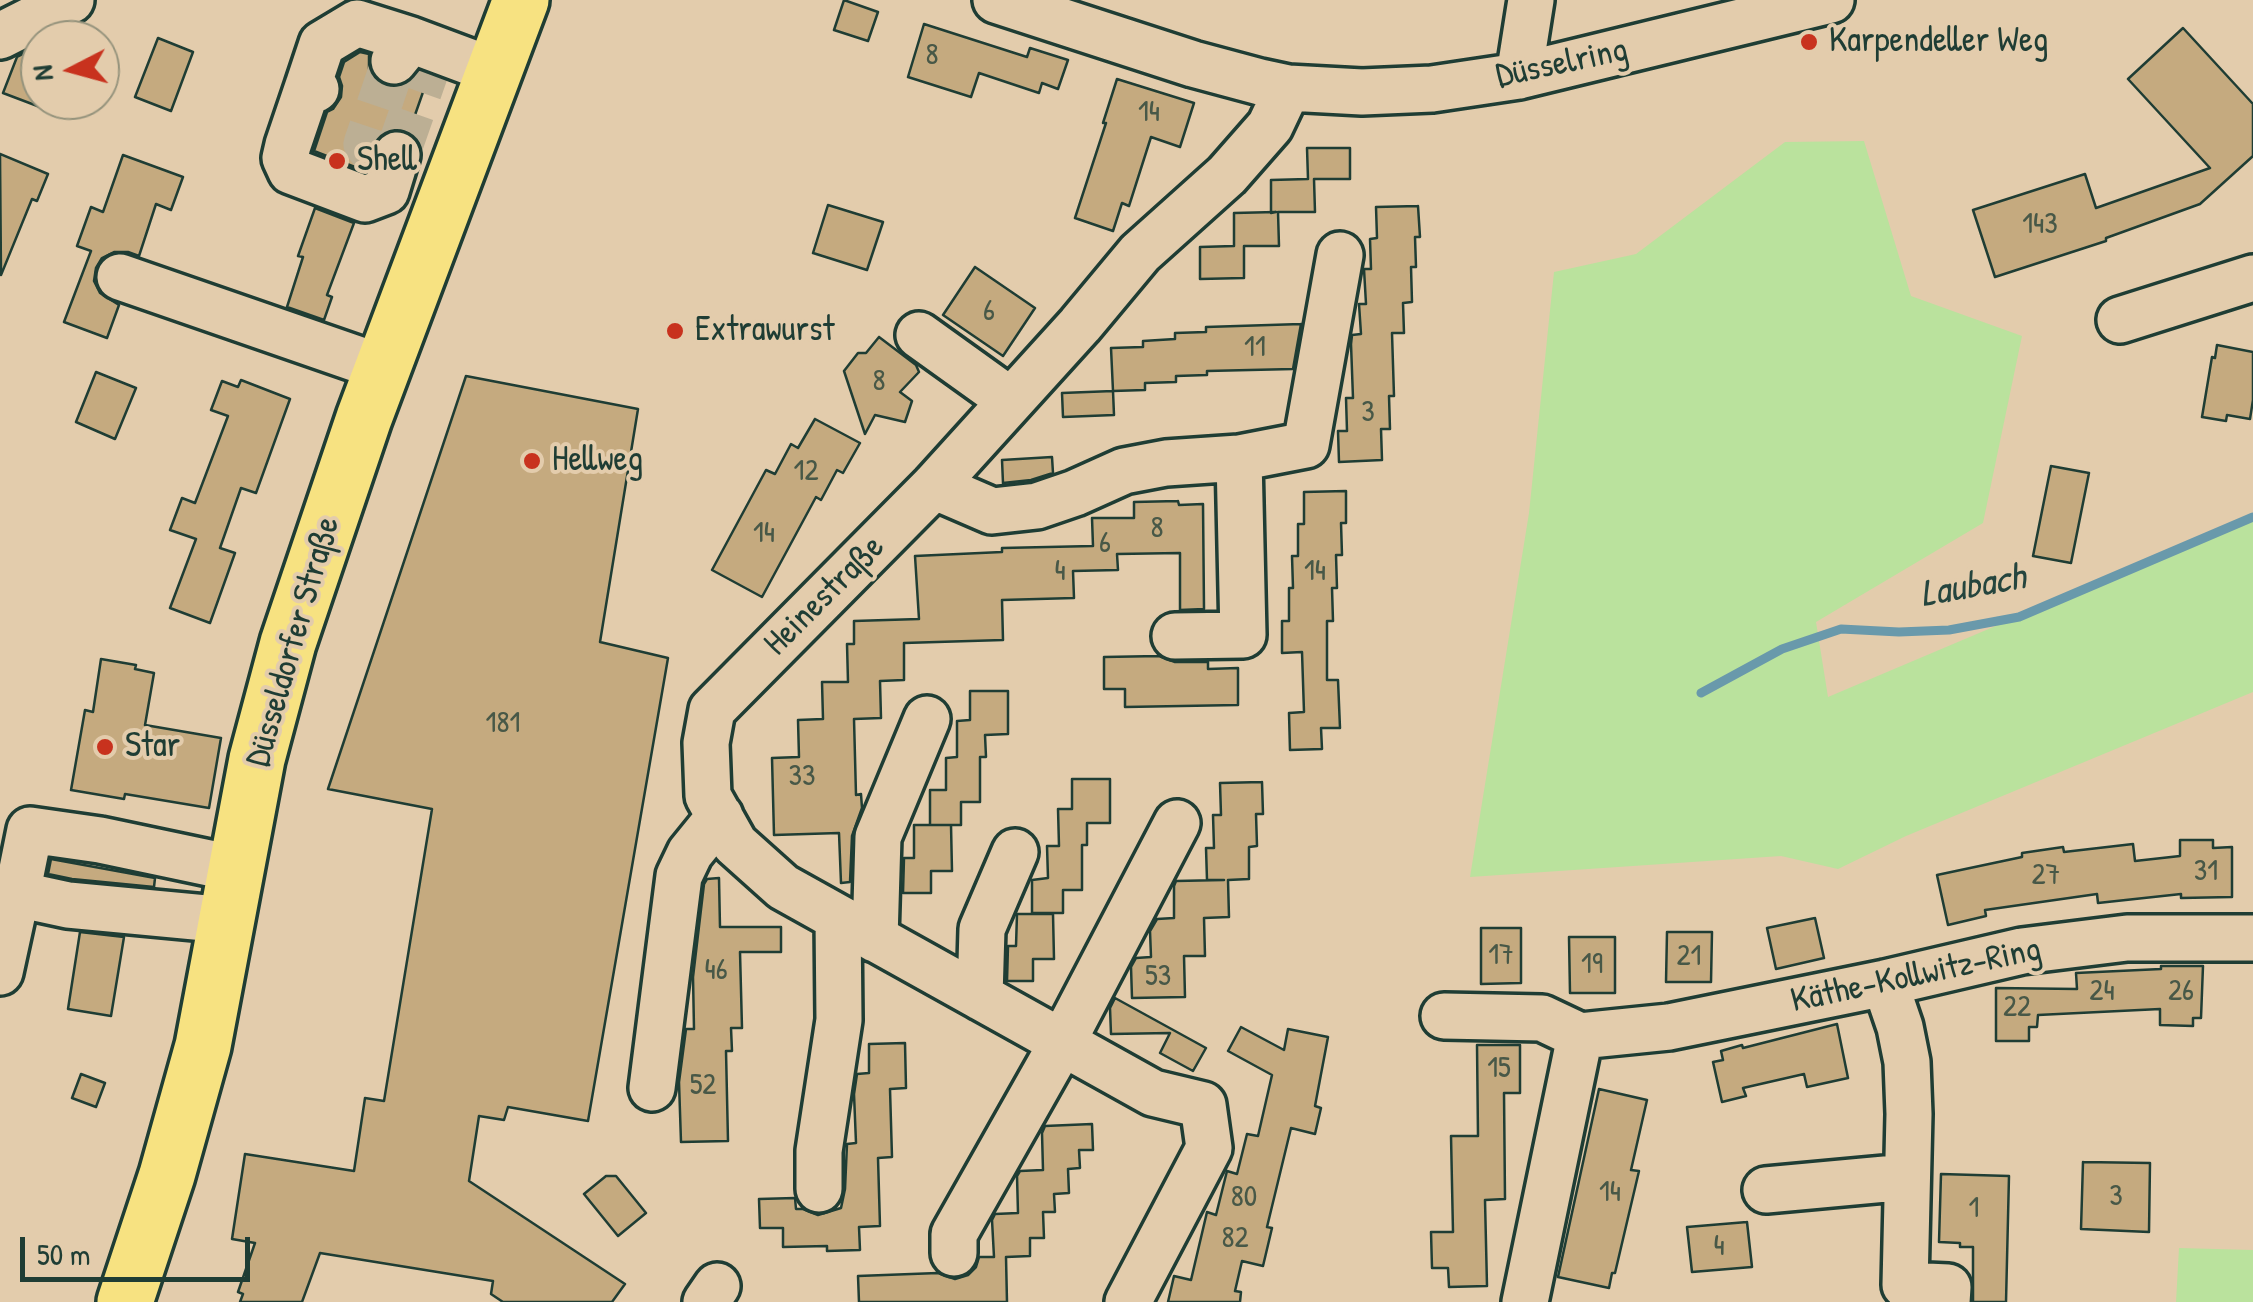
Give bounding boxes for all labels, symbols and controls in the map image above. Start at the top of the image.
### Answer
north arrow [20,20,120,120]
place label: Karpendeller Weg [1829,21,2048,63]
street label: Düsselring [1492,30,1632,98]
marker: Karpendeller Weg [1798,31,1820,53]
house number: 8 [926,38,938,74]
text: N [22,64,62,82]
house number: 14 [1138,95,1160,131]
place label: Shell [357,140,417,182]
marker: Shell [326,150,348,172]
house number: 143 [2022,207,2058,243]
house number: 6 [983,294,995,330]
place label: Extrawurst [695,310,835,352]
marker: Extrawurst [664,320,686,342]
house number: 11 [1244,330,1266,366]
house number: 8 [873,364,885,400]
house number: 3 [1361,395,1375,431]
place label: Hellweg [552,440,643,482]
marker: Hellweg [521,450,543,472]
house number: 12 [794,454,818,490]
house number: 8 [1151,511,1163,547]
street label: Düsseldorfer Straße [238,512,350,772]
house number: 14 [753,516,775,552]
house number: 6 [1099,526,1111,562]
street label: Heinestraße [756,527,894,665]
house number: 4 [1054,554,1066,590]
house number: 14 [1304,554,1326,590]
water label: Laubach [1917,555,2029,619]
house number: 181 [486,706,520,742]
place label: Star [125,726,180,768]
marker: Star [94,736,116,758]
house number: 33 [789,759,815,795]
house number: 31 [2194,854,2218,890]
house number: 27 [2032,858,2060,894]
street label: Käthe-Kollwitz-Ring [1787,929,2045,1023]
house number: 17 [1488,938,1514,974]
house number: 21 [1677,939,1701,975]
house number: 19 [1581,947,1603,983]
house number: 46 [704,953,728,989]
house number: 53 [1145,959,1171,995]
house number: 24 [2089,974,2115,1010]
house number: 26 [2168,974,2194,1010]
house number: 22 [2003,990,2031,1026]
house number: 15 [1487,1051,1511,1087]
house number: 52 [690,1068,716,1104]
house number: 14 [1599,1175,1621,1211]
house number: 3 [2109,1179,2123,1215]
house number: 80 [1231,1180,1257,1216]
house number: 1 [1969,1191,1979,1227]
scale bar [25,1217,255,1279]
house number: 82 [1221,1221,1249,1257]
house number: 4 [1713,1229,1725,1265]
text: 50 m [37,1234,90,1274]

